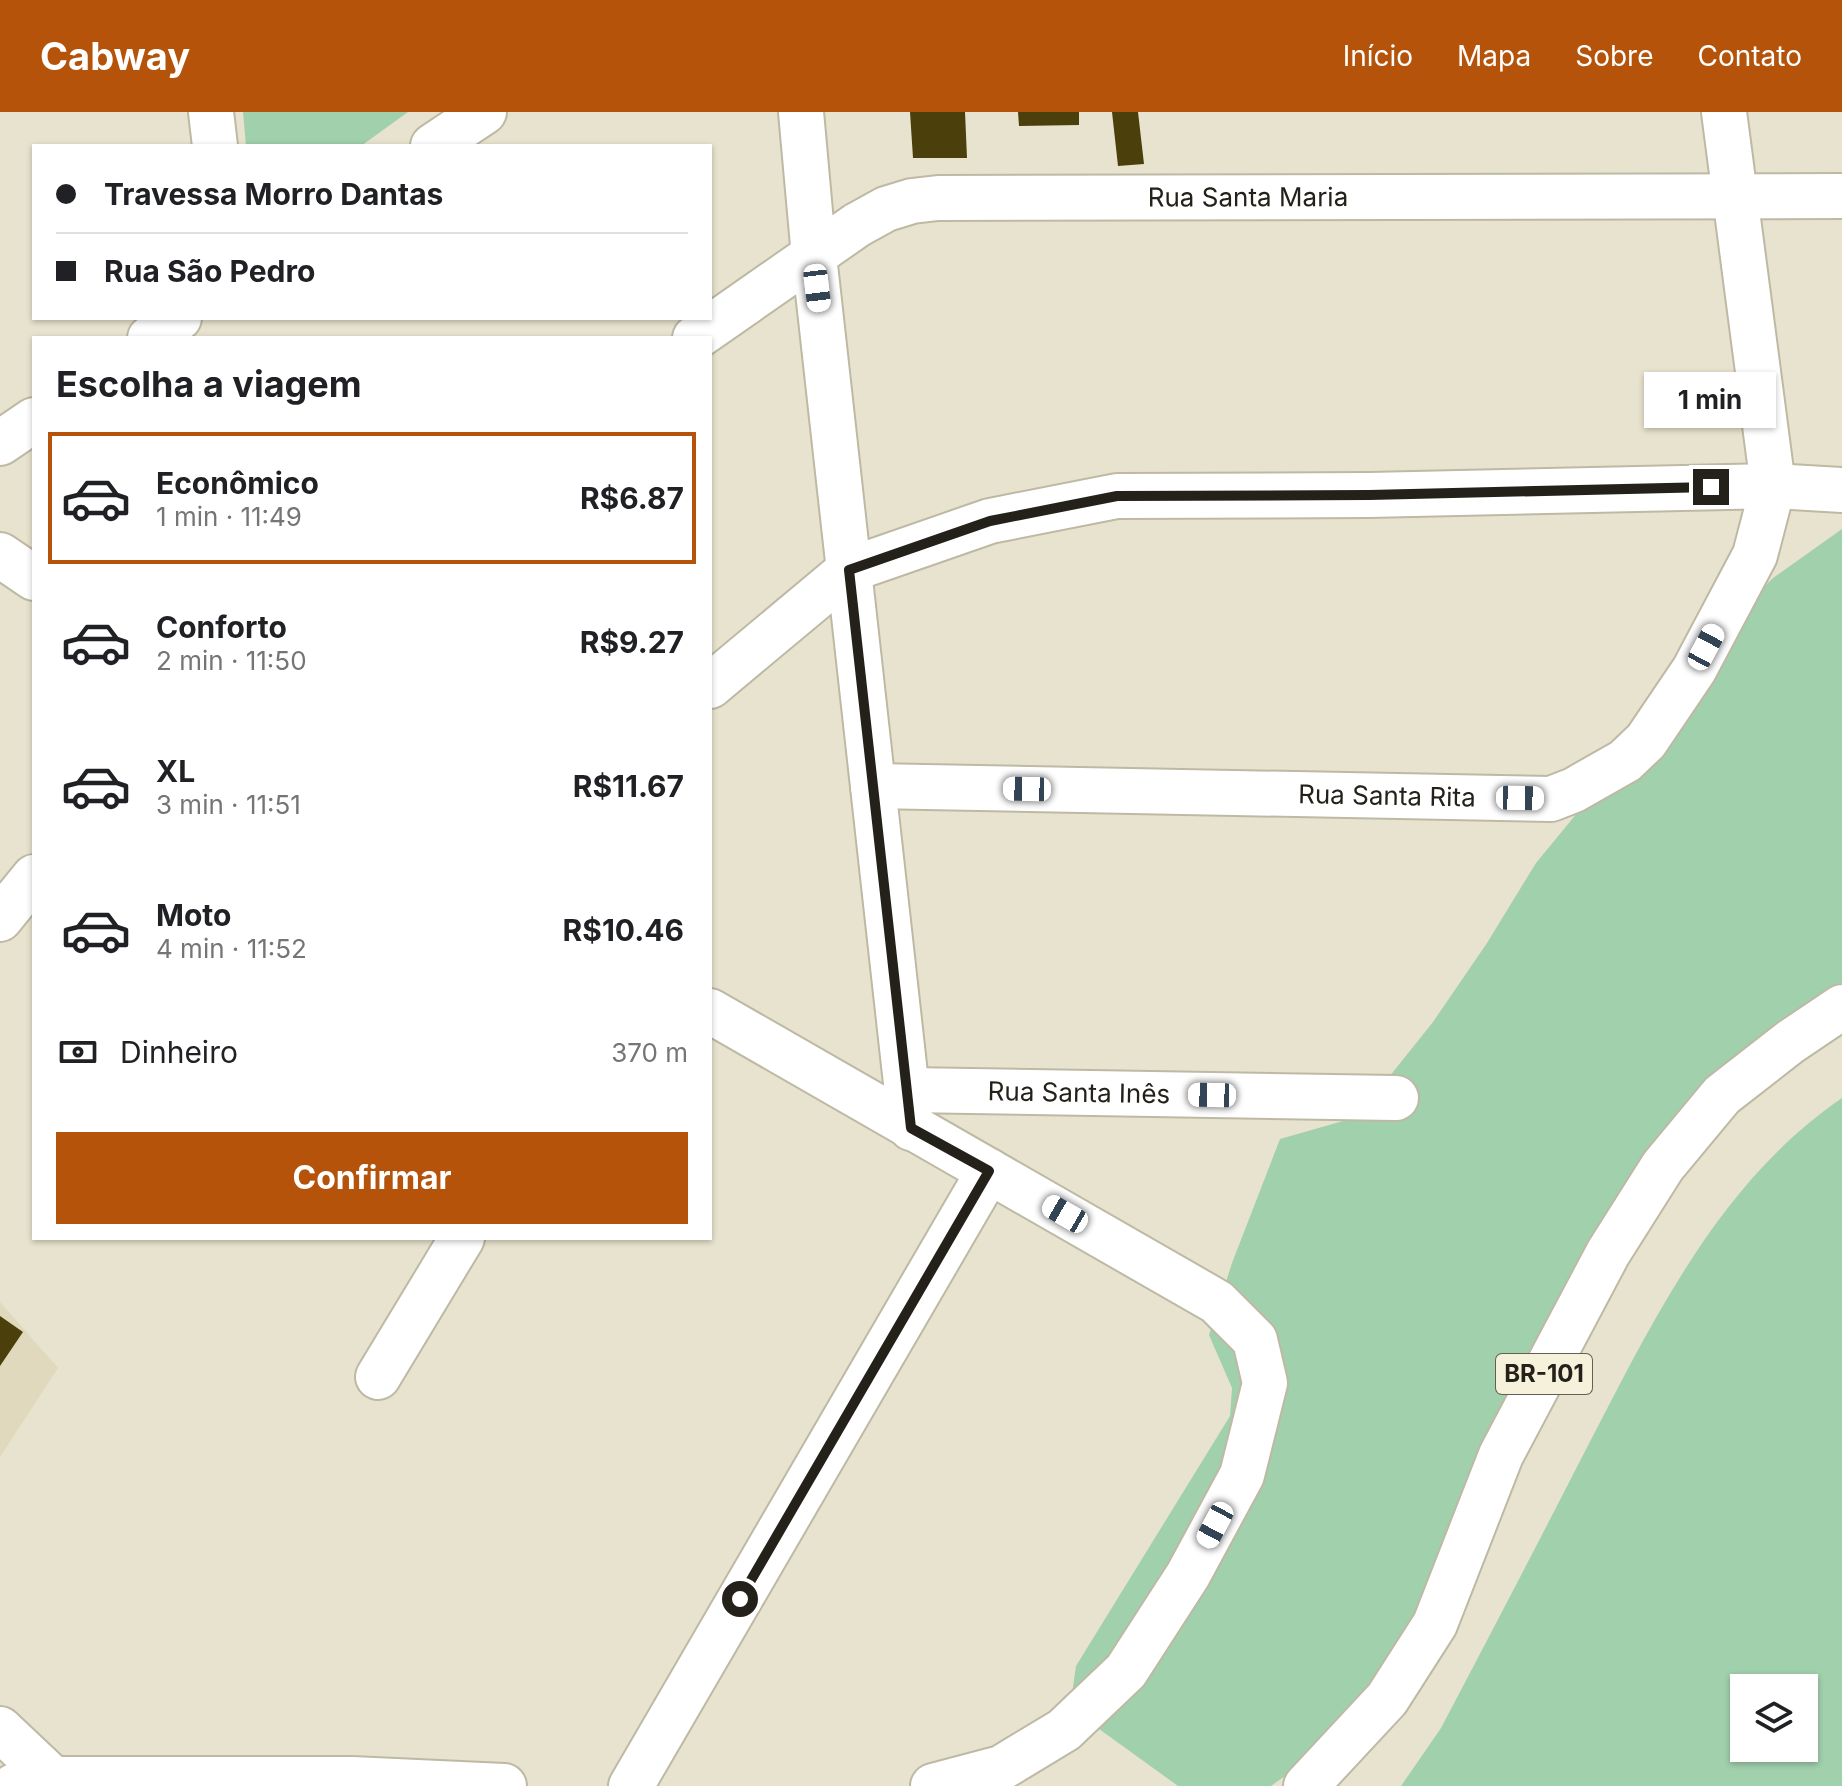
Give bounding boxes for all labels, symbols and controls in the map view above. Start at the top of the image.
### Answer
text: Cabway [40,33,190,79]
text: Início [1343,39,1413,73]
text: Mapa [1457,39,1531,73]
text: Sobre [1575,39,1654,73]
text: Contato [1698,39,1802,73]
text: Travessa Morro Dantas [104,176,443,212]
street label: Rua Santa Maria [1148,181,1348,213]
text: Rua São Pedro [104,253,315,289]
car [802,263,832,313]
text: Escolha a viagem [56,362,362,406]
callout: 1 min [1645,371,1777,427]
text: 1 min [1678,384,1742,415]
icon: car [60,462,132,534]
text: Econômico [156,465,319,501]
route end [1693,469,1729,505]
text: R$6.87 [580,480,684,516]
text: 1 min · 11:49 [156,501,302,532]
icon: car [60,606,132,678]
text: Conforto [156,609,287,645]
car [1684,620,1728,674]
text: R$9.27 [580,624,684,660]
text: 2 min · 11:50 [156,645,307,676]
icon: car [60,750,132,822]
text: XL [156,753,195,789]
text: R$11.67 [573,768,684,804]
car [1003,777,1051,801]
street label: Rua Santa Rita [1298,778,1476,813]
car [1496,786,1544,810]
text: 3 min · 11:51 [156,789,301,820]
icon: car [60,894,132,966]
text: Moto [156,897,231,933]
text: R$10.46 [563,912,684,948]
text: 4 min · 11:52 [156,933,307,964]
icon: cash [56,1030,100,1074]
text: Dinheiro [120,1034,238,1070]
text: 370 m [611,1037,688,1068]
street label: Rua Santa Inês [987,1075,1170,1109]
car [1188,1083,1236,1107]
button: Confirmar [56,1132,688,1224]
car [1038,1192,1092,1236]
road number: BR-101 [1496,1354,1592,1394]
car [1193,1498,1237,1552]
route start [722,1581,758,1617]
map controls [1730,1674,1818,1762]
button: layers [1730,1674,1818,1762]

